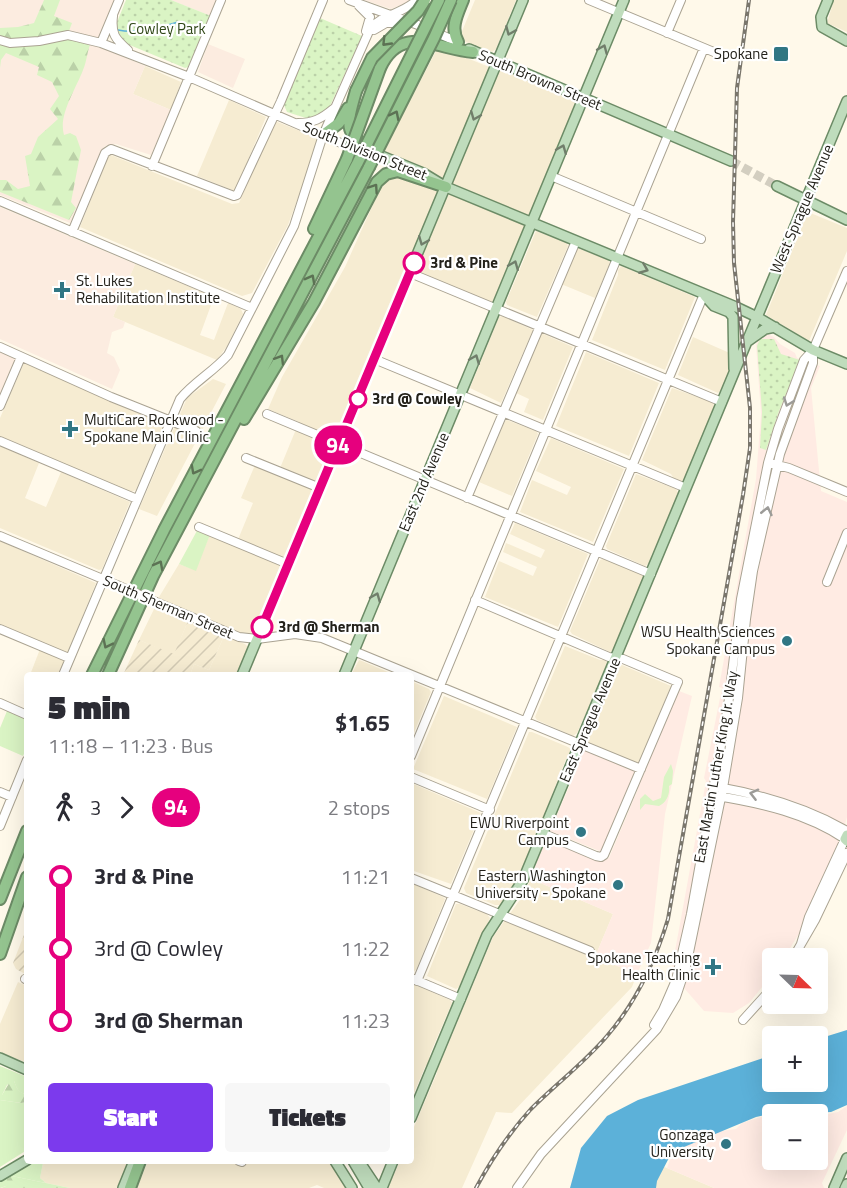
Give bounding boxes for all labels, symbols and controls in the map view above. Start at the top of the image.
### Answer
park label: Cowley Park [128,17,206,40]
one-way arrow [505,25,517,36]
one-way arrow [382,36,393,46]
place label: Spokane [714,42,768,65]
street label: South Browne Street [475,43,606,116]
one-way arrow [596,45,608,56]
marker: Spokane [772,45,790,63]
one-way arrow [470,110,482,121]
one-way arrow [388,111,399,122]
street label: South Division Street [300,115,432,186]
street label: West Sprague Avenue [764,141,839,277]
one-way arrow [555,144,567,155]
one-way arrow [367,184,378,195]
one-way arrow [418,235,430,246]
place label: 3rd & Pine [430,251,498,274]
marker: 3rd & Pine [403,252,425,274]
one-way arrow [506,261,518,272]
one-way arrow [637,262,648,274]
place label: St. Lukes Rehabilitation Institute [76,269,220,309]
one-way arrow [303,275,315,286]
marker: St. Lukes Rehabilitation Institute [53,281,71,299]
one-way arrow [468,354,480,365]
one-way arrow [273,355,285,365]
place label: 3rd @ Cowley [372,387,463,410]
marker: 3rd @ Cowley [349,390,367,408]
one-way arrow [783,396,795,407]
place label: MultiCare Rockwood - Spokane Main Clinic [84,408,224,448]
marker: MultiCare Rockwood - Spokane Main Clinic [61,420,79,438]
line badge: 94 [311,426,365,464]
text: 94 [326,429,350,461]
street label: East 2nd Avenue [392,429,455,535]
one-way arrow [191,464,202,475]
one-way arrow [760,507,773,517]
one-way arrow [152,561,163,571]
street label: South Sherman Street [99,569,238,645]
one-way arrow [369,592,381,603]
place label: 3rd @ Sherman [278,615,380,638]
marker: 3rd @ Sherman [251,616,273,638]
place label: WSU Health Sciences Spokane Campus [641,620,775,660]
marker: WSU Health Sciences Spokane Campus [780,634,794,648]
one-way arrow [102,637,114,648]
street label: East Sprague Avenue [553,654,626,786]
street label: East Martin Luther King Jr. Way [687,669,744,865]
text: 5 min [48,682,130,732]
text: $1.65 [335,706,390,740]
text: 11:18 – 11:23 · Bus [48,730,213,761]
one-way arrow [749,789,760,801]
icon: walk [48,791,81,824]
icon: forward [110,791,143,824]
text: 94 [164,791,188,823]
text: 3 [90,792,101,823]
text: 2 stops [328,792,390,823]
place label: EWU Riverpoint Campus [470,811,570,851]
marker: EWU Riverpoint Campus [574,825,588,839]
text: 3rd & Pine [94,859,194,893]
text: 11:21 [341,861,390,892]
place label: Eastern Washington University - Spokane [475,864,606,904]
marker: Eastern Washington University - Spokane [611,878,625,892]
text: 3rd @ Cowley [94,931,223,965]
text: 11:22 [341,933,390,964]
place label: Spokane Teaching Health Clinic [587,946,700,986]
north arrow [762,948,828,1014]
map controls [762,948,828,1170]
marker: Spokane Teaching Health Clinic [704,958,722,976]
text: 3rd @ Sherman [94,1003,243,1037]
text: 11:23 [341,1005,390,1036]
button: + [762,1026,828,1092]
button: Start [48,1083,213,1152]
button: Tickets [225,1083,390,1152]
button: − [762,1104,828,1170]
place label: Gonzaga University [650,1123,714,1163]
marker: Gonzaga University [719,1137,733,1151]

